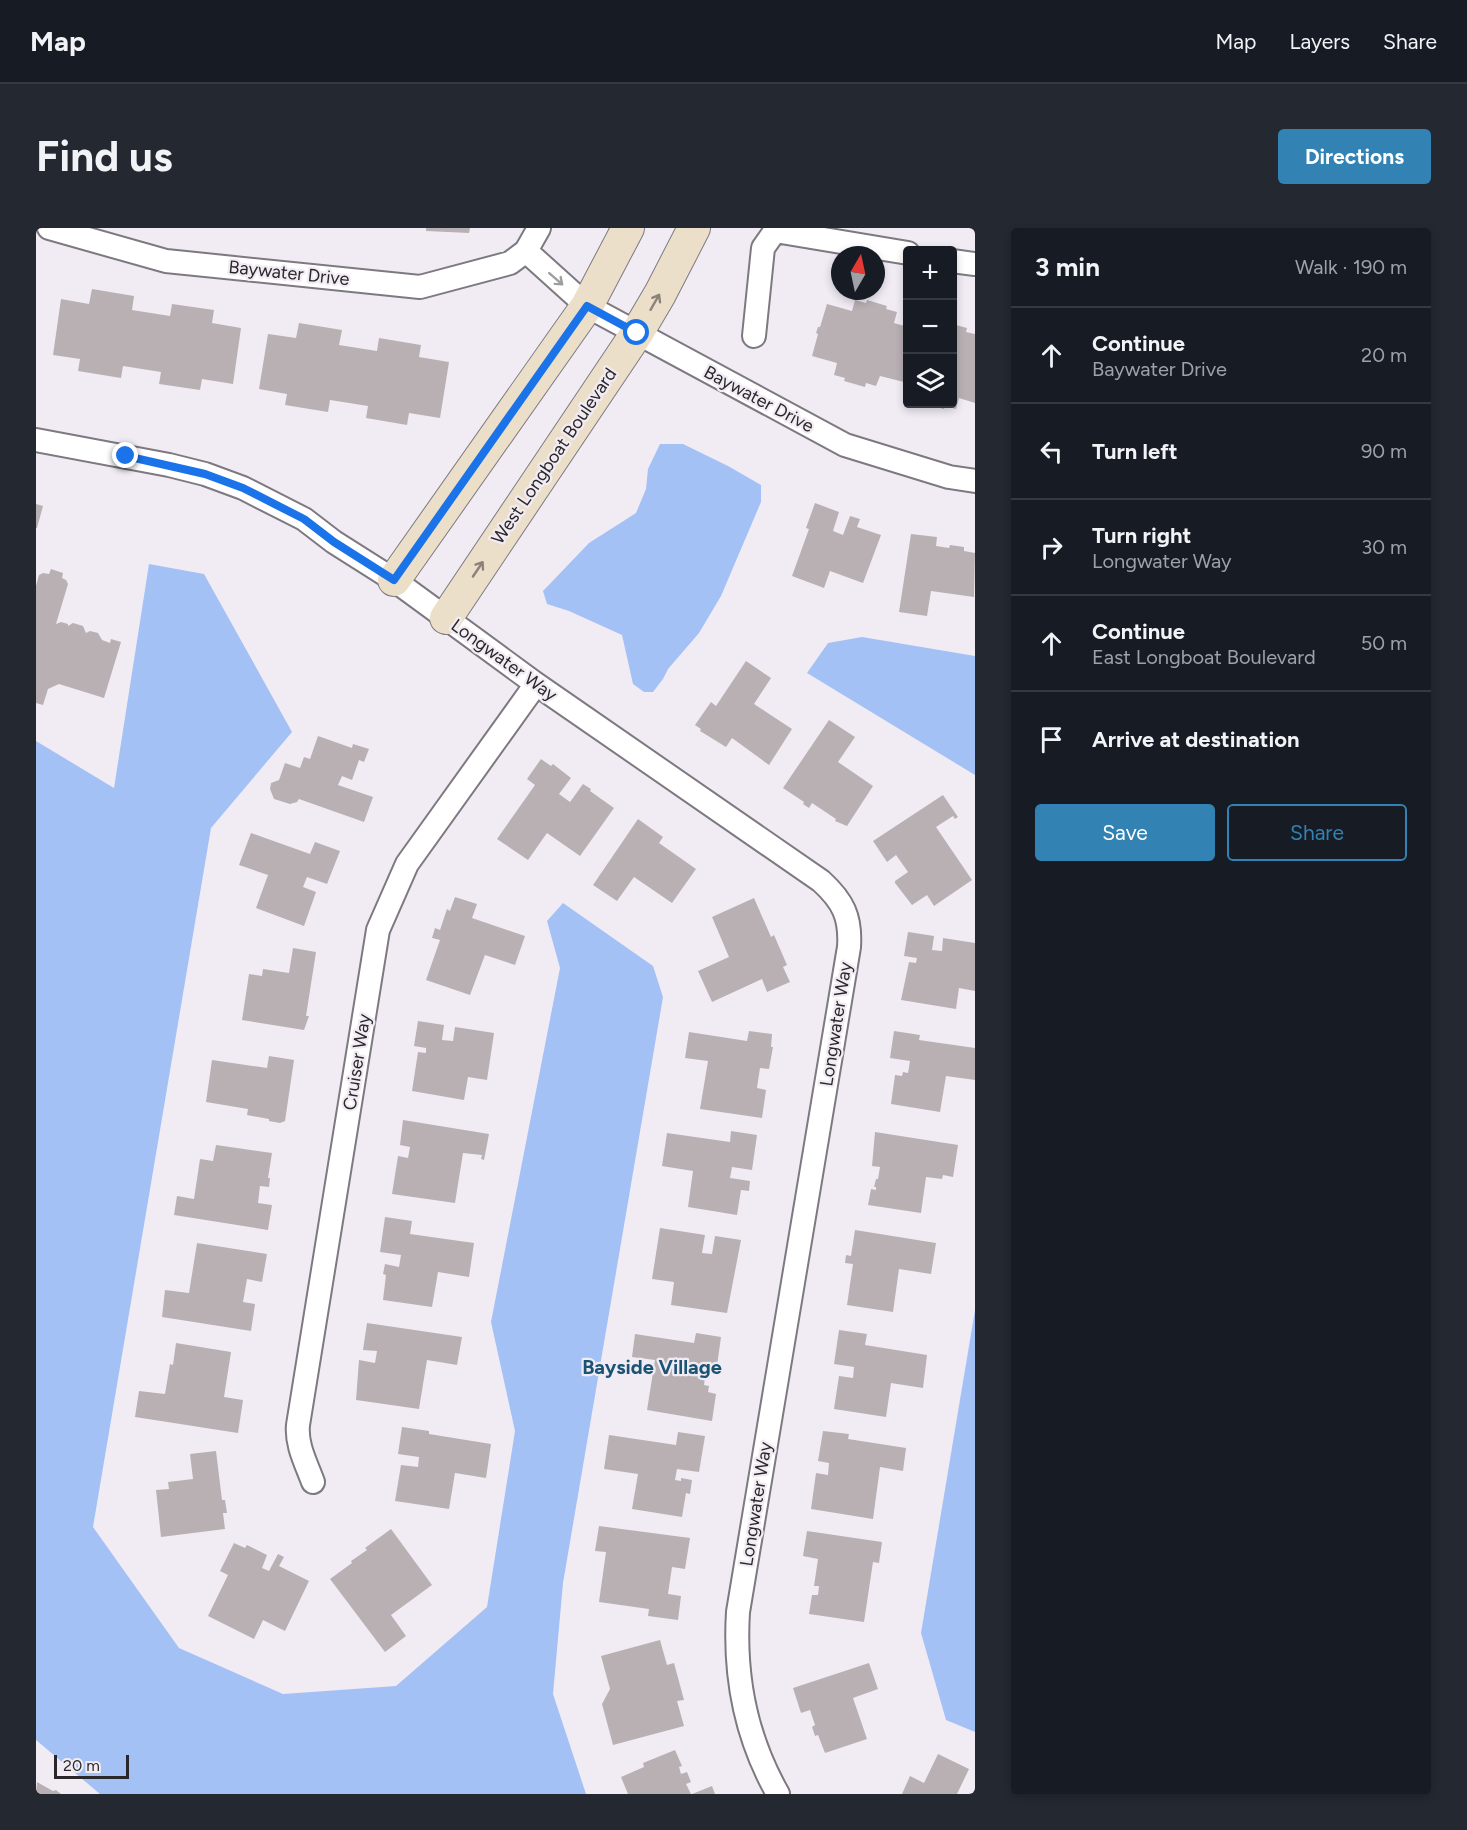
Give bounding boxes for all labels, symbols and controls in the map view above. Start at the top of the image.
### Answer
text: Map [30,24,86,58]
text: Map [1216,29,1256,54]
text: Layers [1289,29,1350,54]
text: Share [1383,29,1437,54]
button: Directions [1278,129,1431,184]
text: Find us [36,131,173,182]
north arrow [831,246,885,300]
map controls [903,246,957,408]
button: + [903,246,957,300]
text: 3 min [1035,251,1100,283]
text: Walk · 190 m [1295,255,1407,279]
street label: Baywater Drive [228,256,351,290]
one-way arrow [548,272,563,286]
one-way arrow [649,294,661,311]
button: − [903,300,957,354]
route start [623,319,649,345]
text: Continue [1092,330,1185,357]
icon: ahead [1035,339,1068,372]
text: 20 m [1361,343,1407,367]
button: layers [903,354,957,408]
text: Baywater Drive [1092,357,1227,381]
street label: Baywater Drive [700,361,818,437]
street label: West Longboat Boulevard [487,364,621,548]
icon: left [1035,435,1068,468]
text: Turn left [1092,438,1178,465]
text: 90 m [1361,439,1407,463]
route end [112,442,138,468]
text: Turn right [1092,522,1191,549]
icon: right [1035,531,1068,564]
text: 30 m [1361,535,1407,559]
text: Longwater Way [1092,549,1232,573]
one-way arrow [472,562,484,578]
street label: Longwater Way [447,614,562,706]
text: Continue [1092,618,1185,645]
icon: ahead [1035,627,1068,660]
text: 50 m [1361,631,1407,655]
text: East Longboat Boulevard [1092,645,1316,669]
icon: arrive [1035,723,1068,756]
text: Arrive at destination [1092,726,1300,753]
button: Save [1035,804,1215,861]
button: Share [1227,804,1407,861]
street label: Longwater Way [815,960,857,1088]
street label: Cruiser Way [339,1012,376,1112]
district label: Bayside Village [582,1355,722,1379]
street label: Longwater Way [735,1440,777,1568]
scale bar [54,1752,129,1780]
text: 20 m [63,1756,100,1775]

